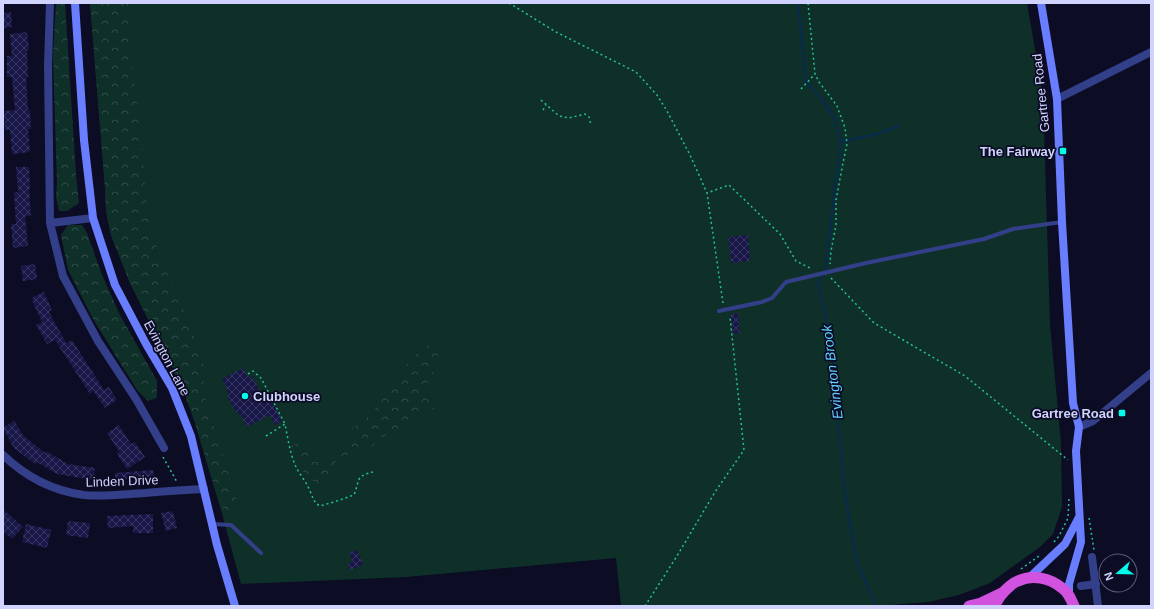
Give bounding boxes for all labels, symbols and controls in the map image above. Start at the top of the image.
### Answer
street label: Gartree Road [1029,53,1053,133]
place label: The Fairway [980,144,1056,159]
marker: The Fairway [1058,146,1068,156]
street label: Evington Lane [141,318,193,398]
water label: Evington Brook [818,323,846,420]
place label: Clubhouse [253,389,320,404]
marker: Clubhouse [240,391,250,401]
place label: Gartree Road [1032,406,1114,421]
marker: Gartree Road [1117,408,1127,418]
street label: Linden Drive [85,472,159,490]
north arrow [1098,553,1138,593]
text: N [1102,571,1116,582]

